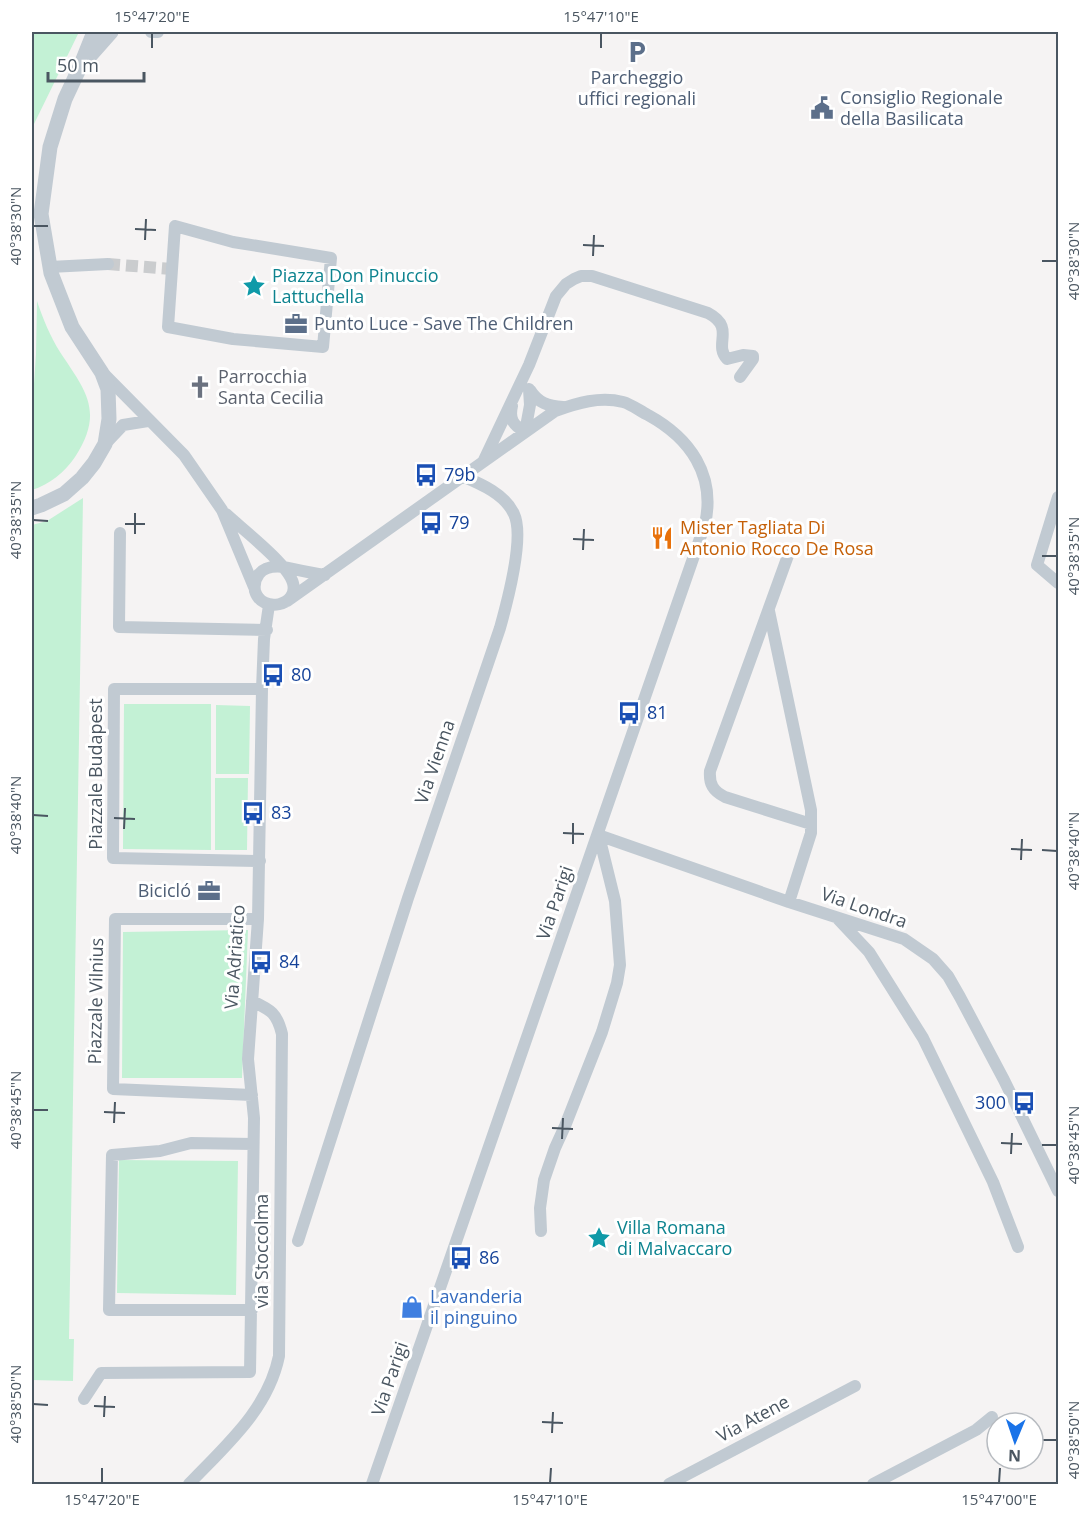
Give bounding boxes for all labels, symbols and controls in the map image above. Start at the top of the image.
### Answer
text: 15°47'20"E [114,6,190,26]
text: 15°47'10"E [563,6,639,26]
parking icon: Parcheggio uffici regionali [624,39,650,65]
scale bar [48,45,144,83]
text: 50 m [57,53,99,77]
place label: Parcheggio uffici regionali [578,65,696,110]
place label: Consiglio Regionale della Basilicata [840,85,1003,130]
public building icon: Consiglio Regionale della Basilicata [809,95,835,121]
text: 40°38'30"N [5,187,25,265]
text: 40°38'30"N [1063,222,1083,300]
place label: Piazza Don Pinuccio Lattuchella [272,263,439,308]
place icon: Piazza Don Pinuccio Lattuchella [241,273,267,299]
office icon: Punto Luce - Save The Children [283,311,309,337]
place label: Punto Luce - Save The Children [314,311,574,335]
place label: Parrocchia Santa Cecilia [218,364,324,409]
church icon: Parrocchia Santa Cecilia [187,374,213,400]
bus stop icon: 79b [413,462,439,488]
place label: 79b [444,462,476,486]
text: 40°38'35"N [5,481,25,559]
bus stop icon: 79 [418,510,444,536]
place label: 79 [449,510,470,534]
place label: Mister Tagliata Di Antonio Rocco De Rosa [680,515,874,560]
text: 40°38'35"N [1063,517,1083,595]
restaurant icon: Mister Tagliata Di Antonio Rocco De Rosa [649,525,675,551]
bus stop icon: 80 [260,662,286,688]
place label: 80 [291,662,312,686]
street label: Piazzale Budapest [83,698,107,850]
bus stop icon: 81 [616,700,642,726]
place label: 81 [647,700,668,724]
street label: Via Vienna [408,716,460,807]
text: 40°38'40"N [5,776,25,854]
bus stop icon: 83 [240,800,266,826]
place label: 83 [271,800,292,824]
text: 40°38'40"N [1063,812,1083,890]
street label: Via Parigi [530,862,578,943]
place label: Bicicló [138,878,191,902]
office icon: Bicicló [196,878,222,904]
street label: Via Londra [818,881,911,933]
street label: Via Adriatico [218,904,250,1010]
street label: Piazzale Vilnius [82,937,108,1064]
bus stop icon: 84 [248,949,274,975]
place label: 84 [279,949,300,973]
text: 40°38'45"N [5,1071,25,1149]
place label: 300 [975,1090,1006,1114]
bus stop icon: 300 [1011,1090,1037,1116]
text: 40°38'45"N [1063,1106,1083,1184]
street label: via Stoccolma [249,1194,273,1308]
place label: Villa Romana di Malvaccaro [617,1215,732,1260]
place icon: Villa Romana di Malvaccaro [586,1225,612,1251]
bus stop icon: 86 [448,1245,474,1271]
place label: 86 [479,1245,500,1269]
place label: Lavanderia il pinguino [430,1284,522,1329]
shop icon: Lavanderia il pinguino [399,1294,425,1320]
street label: Via Parigi [365,1338,413,1419]
text: 40°38'50"N [5,1365,25,1443]
street label: Via Atene [712,1389,793,1447]
text: 40°38'50"N [1063,1401,1083,1479]
north arrow [985,1411,1045,1471]
text: N [1008,1445,1021,1467]
text: 15°47'20"E [64,1489,140,1509]
text: 15°47'10"E [512,1489,588,1509]
text: 15°47'00"E [961,1489,1037,1509]

